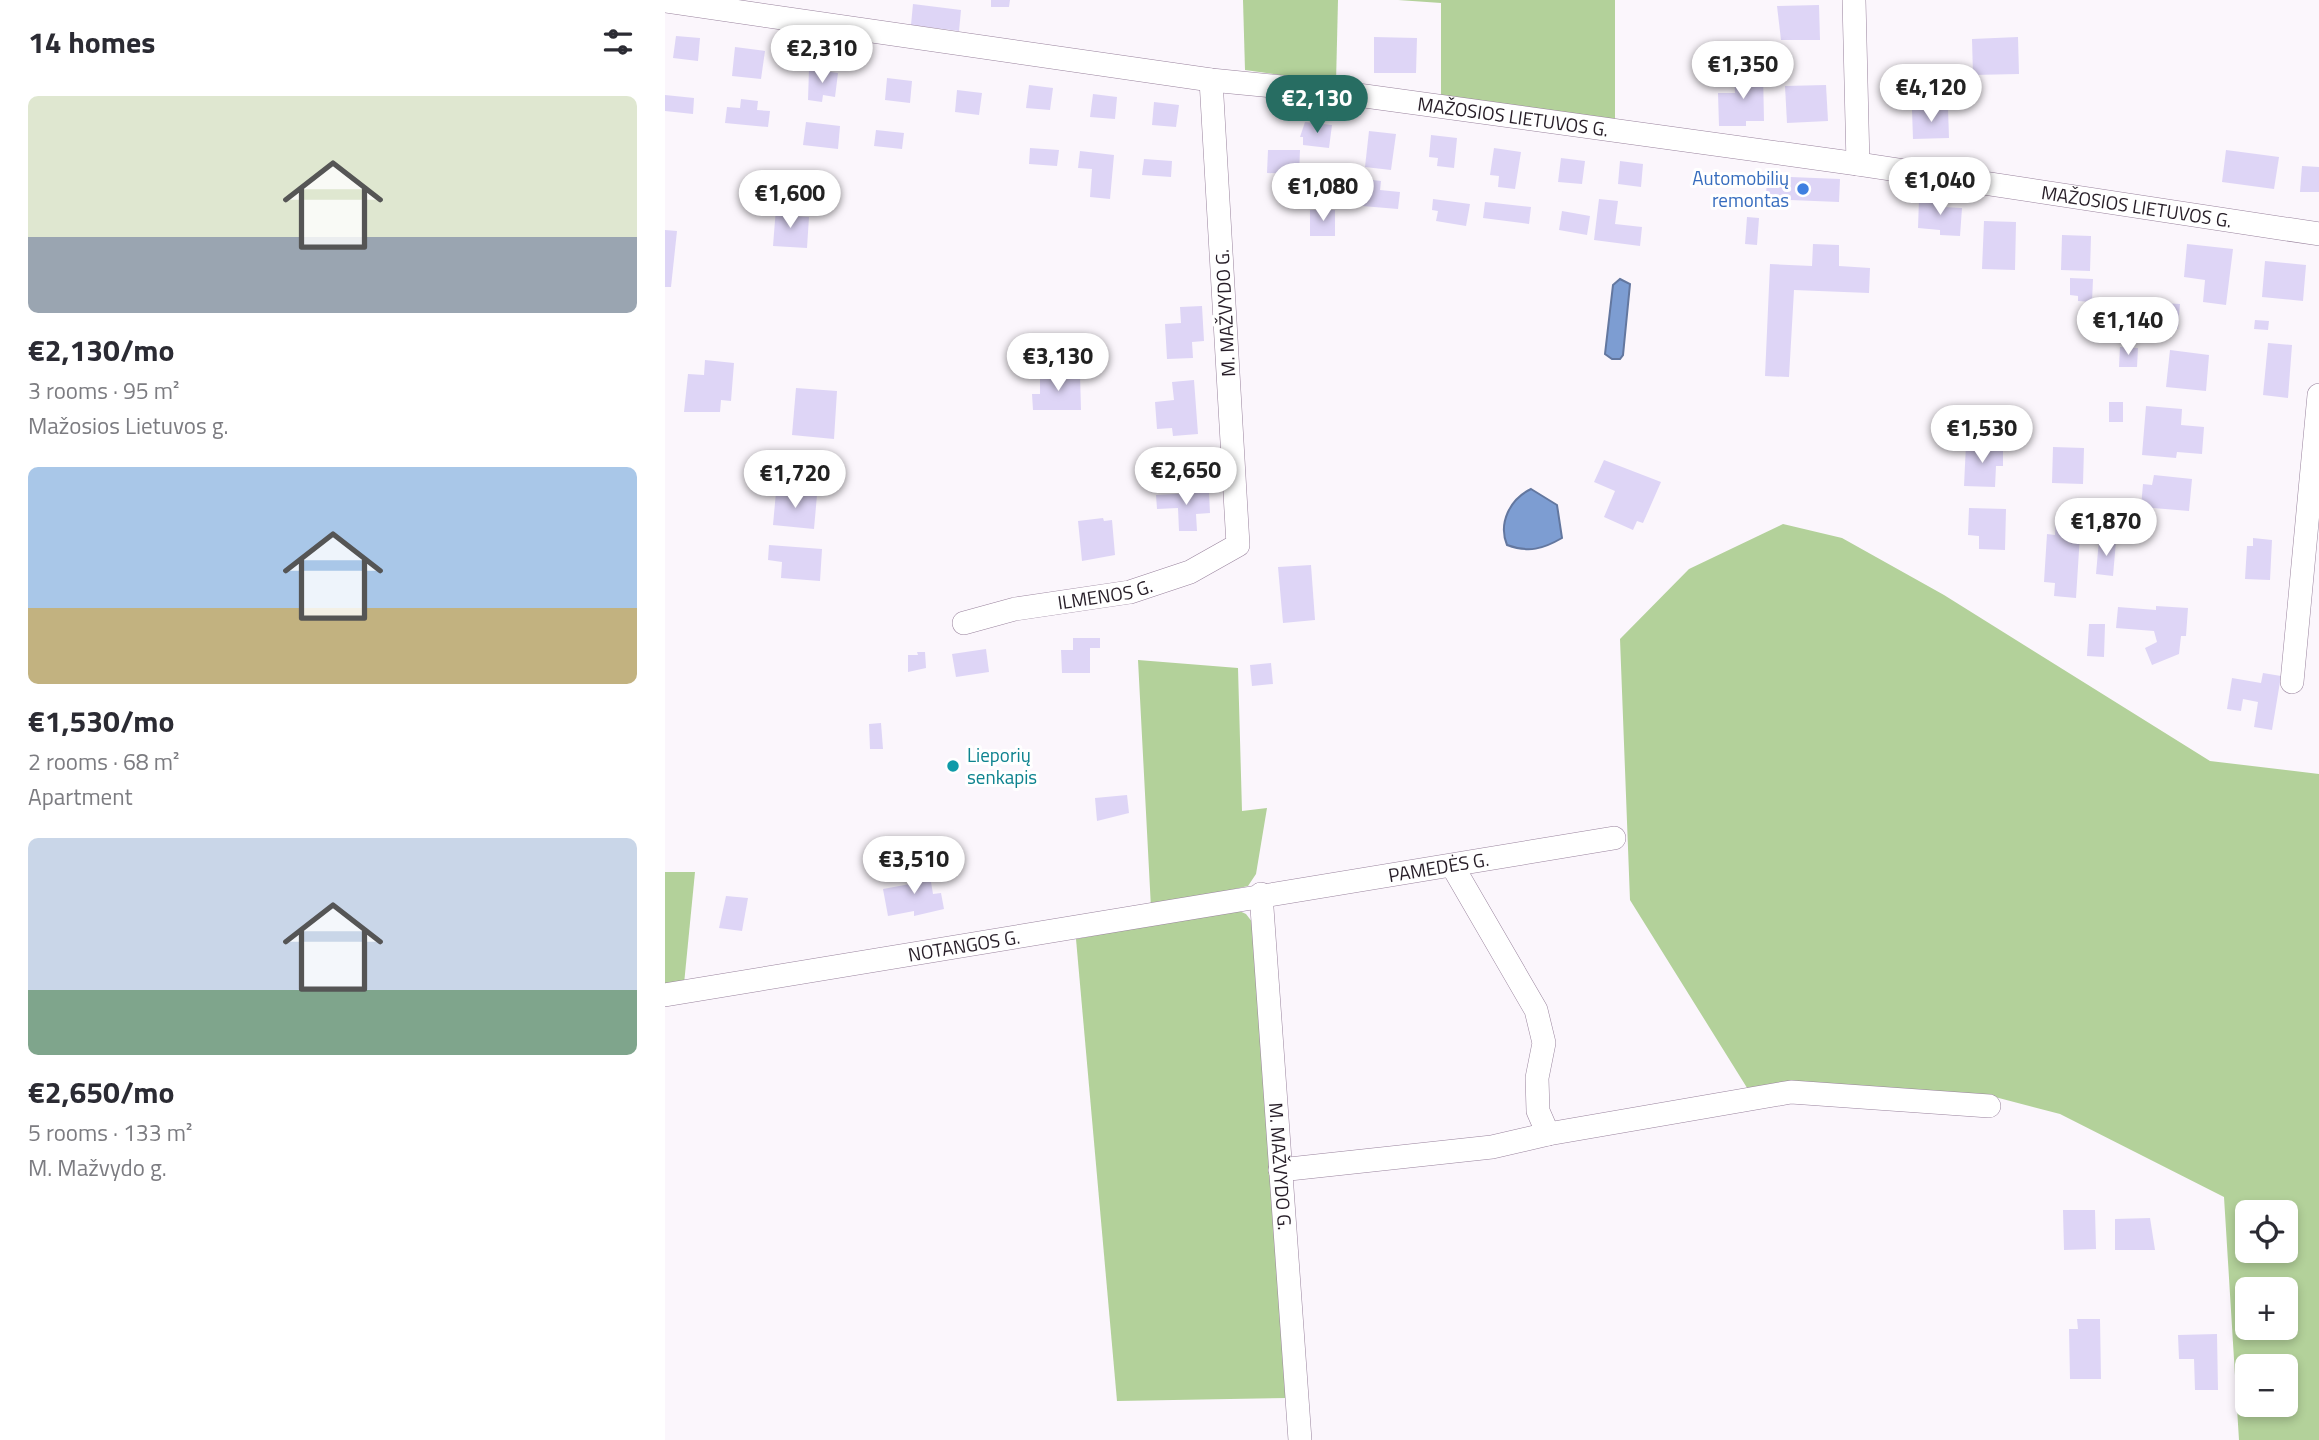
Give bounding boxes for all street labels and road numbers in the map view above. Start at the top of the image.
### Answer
street label: MAŽOSIOS LIETUVOS G. [1416,88,1610,143]
street label: MAŽOSIOS LIETUVOS G. [2039,177,2234,235]
street label: M. MAŽVYDO G. [1207,248,1242,378]
street label: ILMENOS G. [1055,571,1156,617]
street label: PAMEDĖS G. [1386,844,1491,889]
street label: NOTANGOS G. [906,922,1022,969]
street label: M. MAŽVYDO G. [1262,1101,1300,1231]

